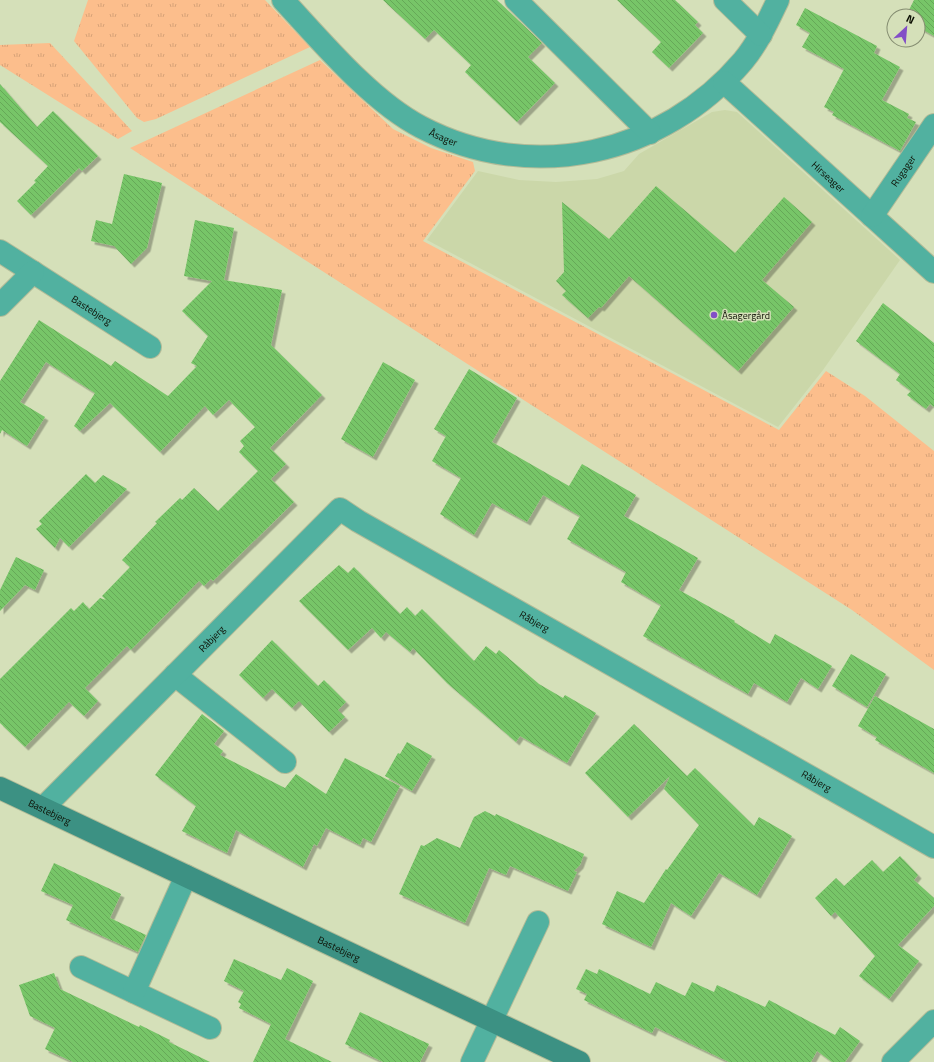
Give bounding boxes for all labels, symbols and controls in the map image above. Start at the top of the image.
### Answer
north arrow [886,8,926,48]
text: N [903,10,917,28]
street label: Åsager [427,125,460,150]
street label: Rugager [887,152,920,190]
street label: Hirseager [808,158,849,197]
street label: Bastebjerg [68,292,115,329]
place label: Åsagergård [722,308,770,323]
marker: Åsagergård [709,310,719,320]
street label: Råbjerg [517,607,552,636]
street label: Råbjerg [195,622,228,656]
street label: Råbjerg [799,767,834,795]
street label: Bastebjerg [26,795,73,828]
street label: Bastebjerg [315,932,363,965]

